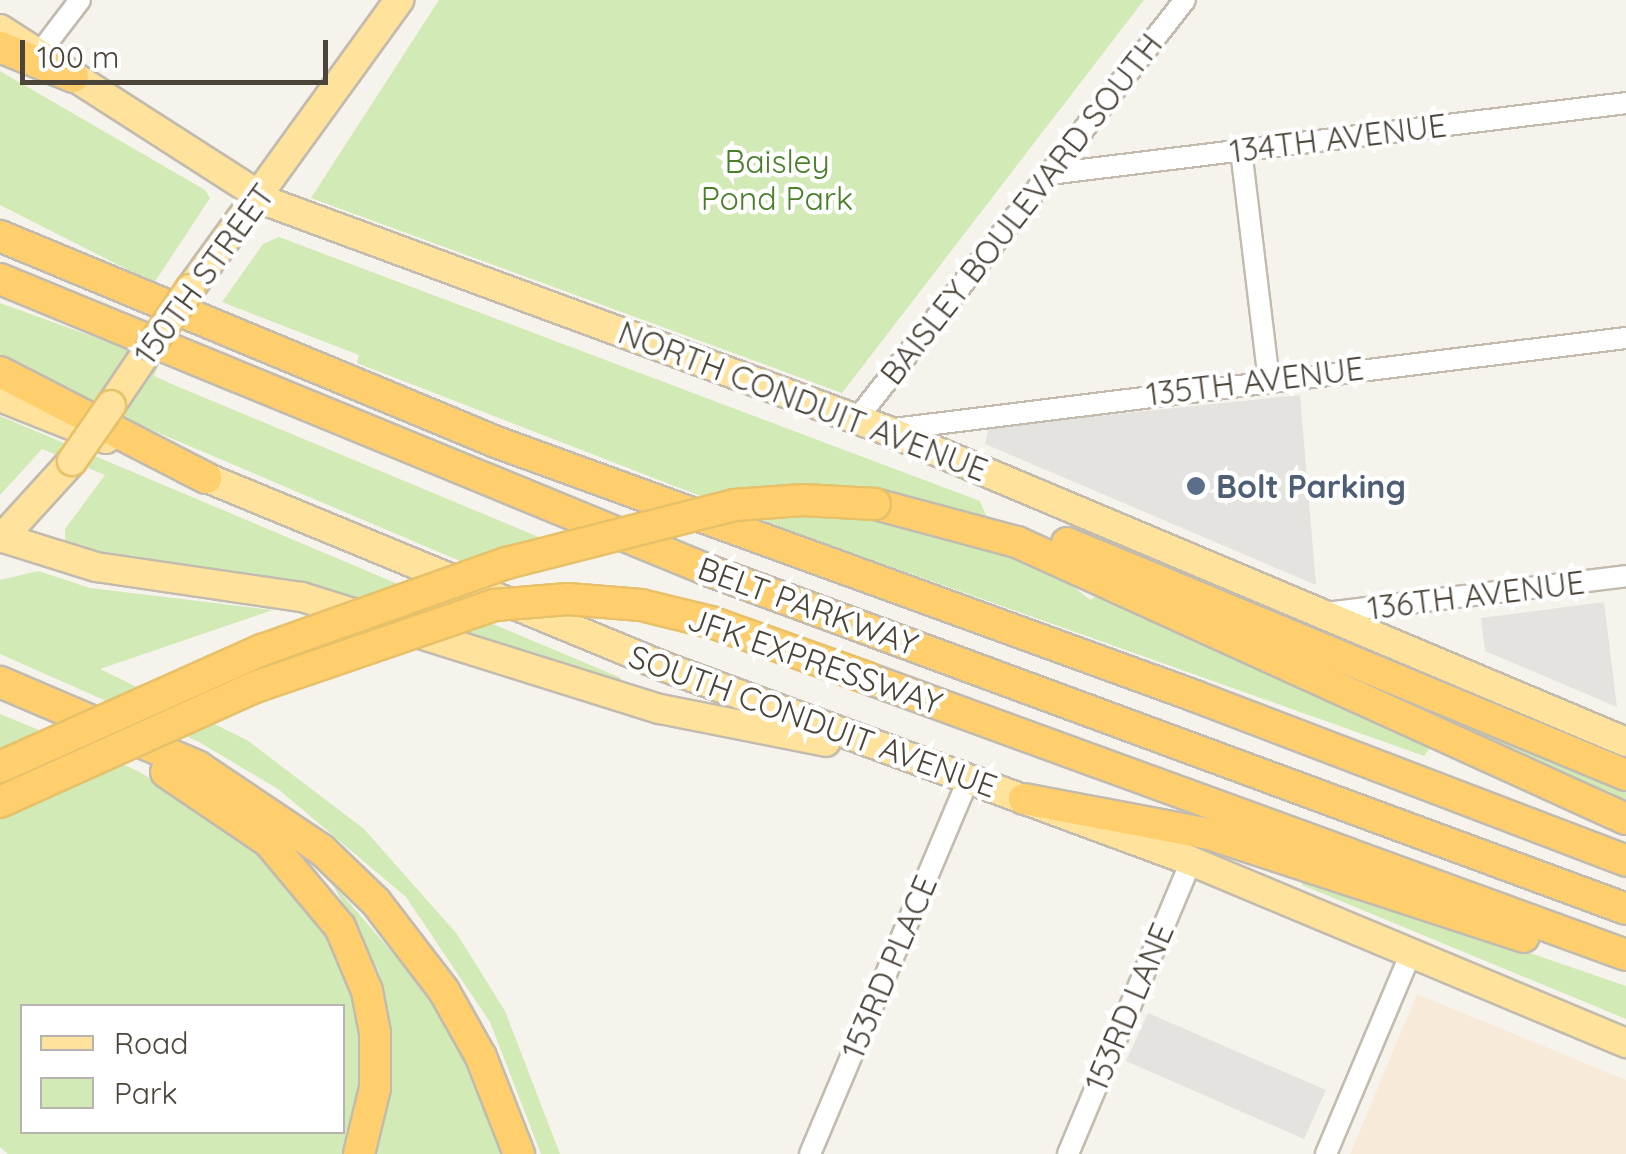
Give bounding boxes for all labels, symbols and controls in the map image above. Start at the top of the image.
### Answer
scale bar [25,20,332,82]
street label: BAISLEY BOULEVARD SOUTH [872,26,1170,392]
text: 100 m [37,38,119,76]
street label: 134TH AVENUE [1227,106,1449,170]
park label: Baisley Pond Park [701,143,853,218]
street label: 150TH STREET [126,176,282,372]
street label: NORTH CONDUIT AVENUE [613,313,993,489]
street label: 135TH AVENUE [1144,349,1366,413]
place label: Bolt Parking [1216,467,1406,505]
marker: Bolt Parking [1185,475,1207,497]
street label: BELT PARKWAY [693,548,923,664]
street label: 136TH AVENUE [1365,563,1587,627]
street label: JFK EXPRESSWAY [683,599,947,723]
street label: SOUTH CONDUIT AVENUE [624,637,1002,805]
street label: 153RD PLACE [833,870,945,1064]
street label: 153RD LANE [1076,917,1182,1097]
legend [20,1004,345,1134]
text: Road [114,1024,188,1062]
text: Park [114,1074,178,1112]

